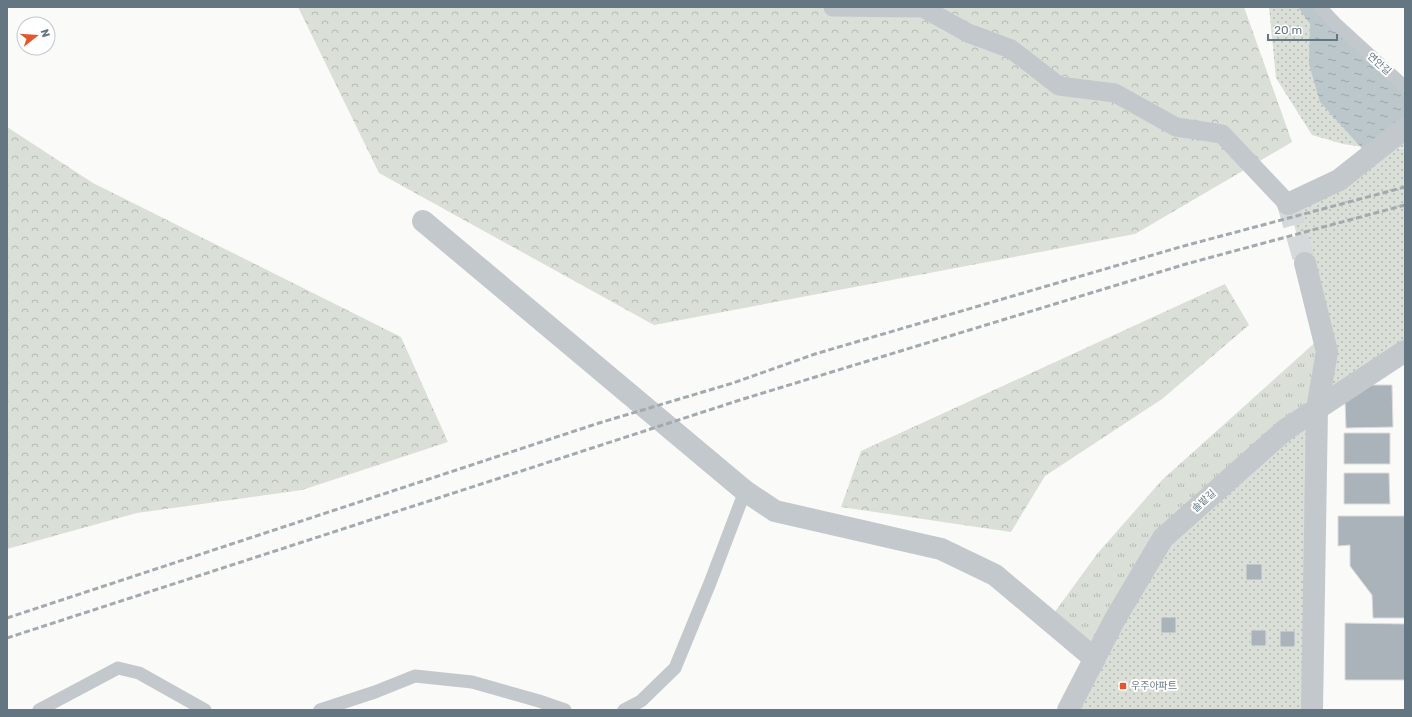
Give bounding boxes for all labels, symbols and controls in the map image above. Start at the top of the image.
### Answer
north arrow [16,16,56,56]
scale bar [1268,16,1337,42]
text: 20 m [1274,23,1302,37]
text: N [38,28,52,39]
street label: 연안길 [1365,50,1393,78]
street label: 솔밭길 [1190,487,1218,515]
place label: 우주아파트 [1131,680,1177,692]
marker: 우주아파트 [1118,681,1128,691]

